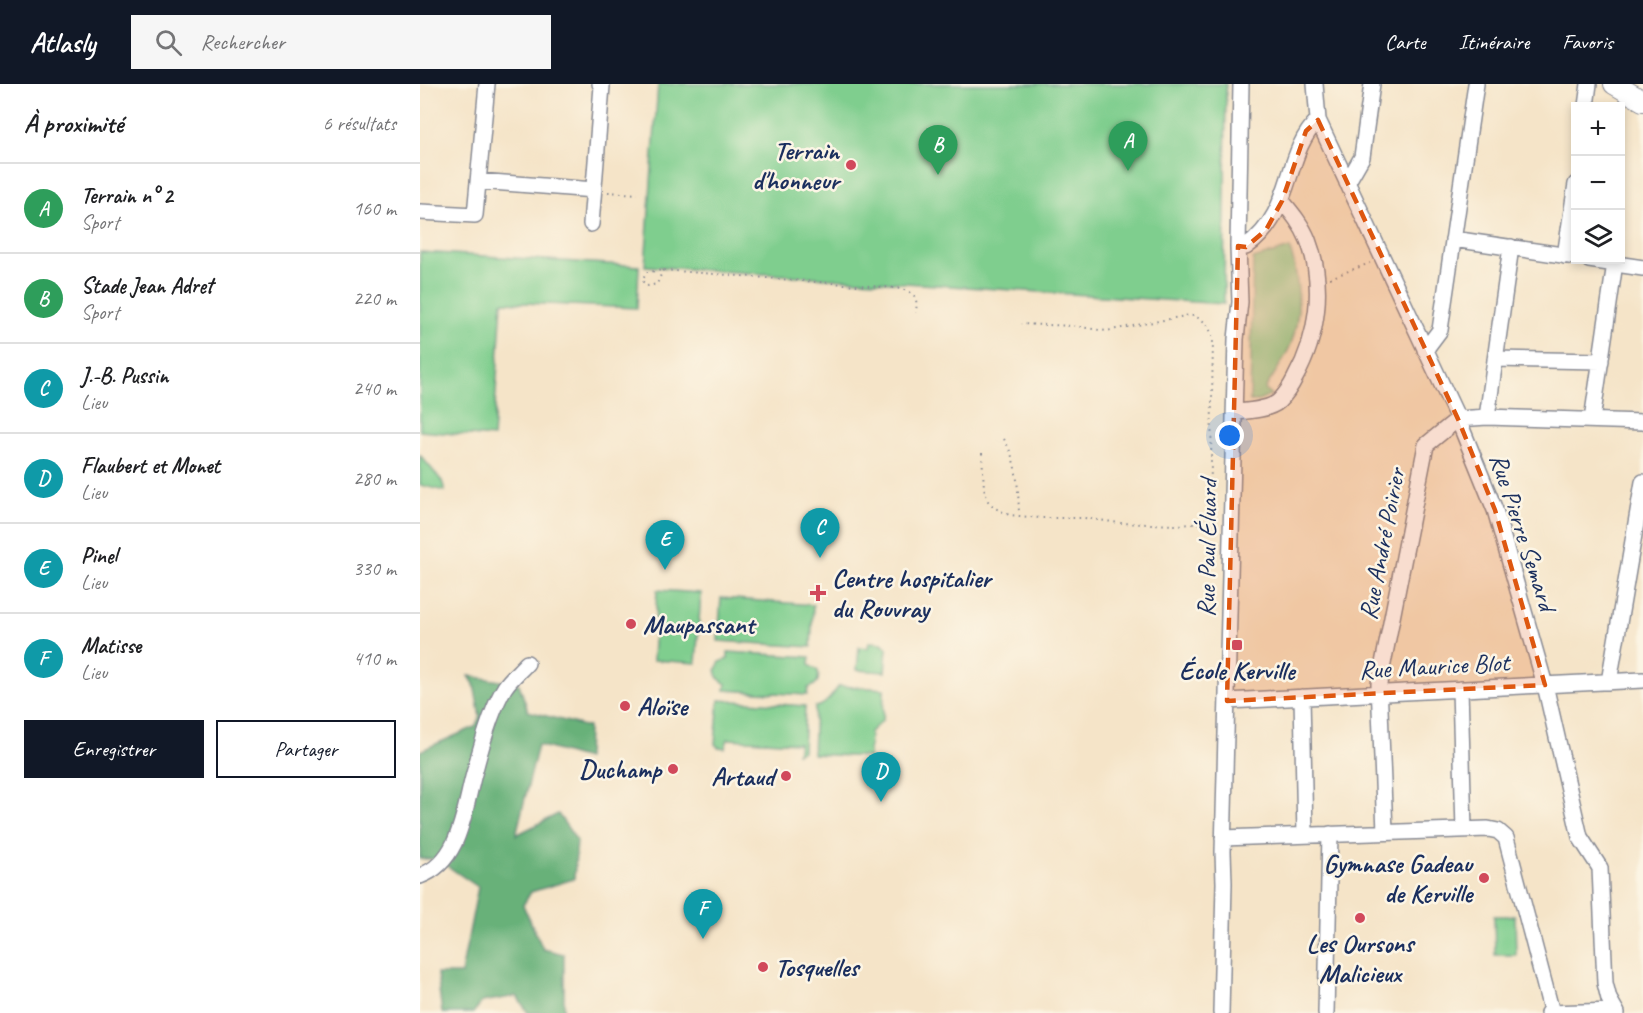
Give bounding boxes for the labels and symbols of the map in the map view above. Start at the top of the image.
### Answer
pin: A [1108,122,1148,171]
pin: B [918,126,958,175]
place label: Terrain d'honneur [752,134,842,197]
marker: Terrain d'honneur [844,158,858,172]
your location [1215,421,1244,450]
street label: Rue Pierre Semard [1482,449,1565,618]
street label: Rue André Poirier [1351,464,1413,623]
street label: Rue Paul Éluard [1189,475,1225,617]
pin: C [800,508,840,558]
pin: E [646,520,684,570]
place label: Centre hospitalier du Rouvray [832,562,993,625]
marker: Centre hospitalier du Rouvray [809,584,827,602]
place label: Maupassant [643,608,758,641]
marker: Maupassant [624,617,638,631]
marker: École Kerville [1230,638,1244,652]
street label: Rue Maurice Blot [1358,645,1512,686]
place label: École Kerville [1179,654,1297,687]
place label: Aloïse [637,690,689,723]
marker: Aloïse [618,699,632,713]
pin: D [862,752,900,802]
place label: Duchamp [579,753,663,786]
place label: Artaud [711,760,779,793]
marker: Duchamp [666,762,680,776]
marker: Artaud [779,769,793,783]
place label: Gymnase Gadeau de Kerville [1324,847,1474,910]
marker: Gymnase Gadeau de Kerville [1477,871,1491,885]
pin: F [684,890,722,939]
marker: Les Oursons Malicieux [1353,911,1367,925]
place label: Les Oursons Malicieux [1307,927,1416,990]
place label: Tosquelles [775,951,861,984]
marker: Tosquelles [756,960,770,974]

